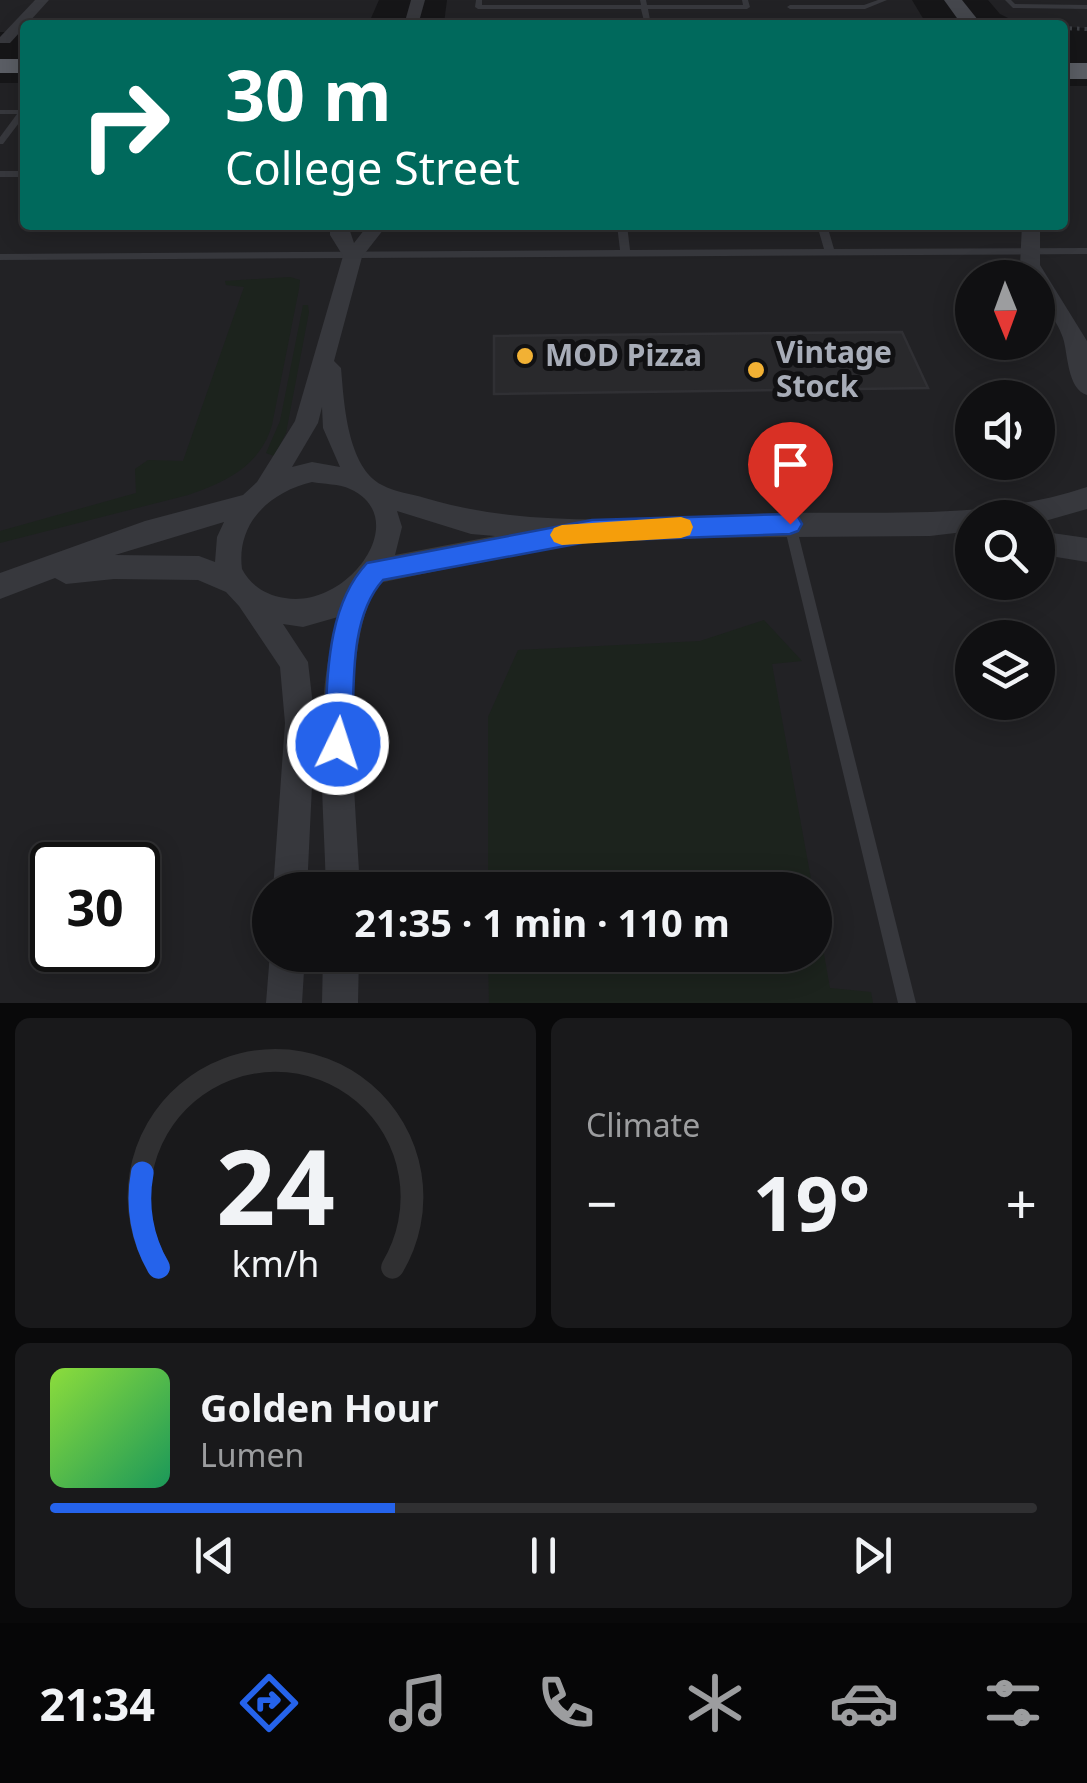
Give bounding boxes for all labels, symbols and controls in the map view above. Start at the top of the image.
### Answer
text: 30 m [225,46,392,142]
icon: right [60,60,190,190]
text: College Street [225,137,520,198]
north arrow [955,260,1055,360]
map controls [955,260,1055,720]
place label: Vintage Stock [776,331,892,406]
place label: MOD Pizza [545,334,702,375]
marker: MOD Pizza [514,345,536,367]
marker: Vintage Stock [745,359,767,381]
button: sound [955,380,1055,480]
pin [748,422,833,525]
icon: arrive [763,437,818,492]
button: search [955,500,1055,600]
button: layers [955,620,1055,720]
position arrow [286,692,390,796]
speed limit sign: 30 [30,842,160,972]
text: 21:35 · 1 min · 110 m [354,896,730,948]
text: Climate [586,1103,700,1146]
text: 24 [216,1114,335,1255]
text: 19° [753,1151,870,1253]
text: − [586,1165,617,1240]
text: + [1006,1165,1037,1240]
text: km/h [232,1239,319,1287]
text: Golden Hour [200,1381,438,1433]
text: Lumen [200,1433,304,1476]
icon: previous [187,1528,242,1583]
icon: pause [516,1528,571,1583]
icon: next [845,1528,900,1583]
icon: directions [234,1668,304,1738]
icon: music [383,1668,453,1738]
icon: phone [531,1668,601,1738]
icon: climate [680,1668,750,1738]
icon: car [829,1668,899,1738]
icon: filters [978,1668,1048,1738]
text: 21:34 [39,1673,155,1734]

